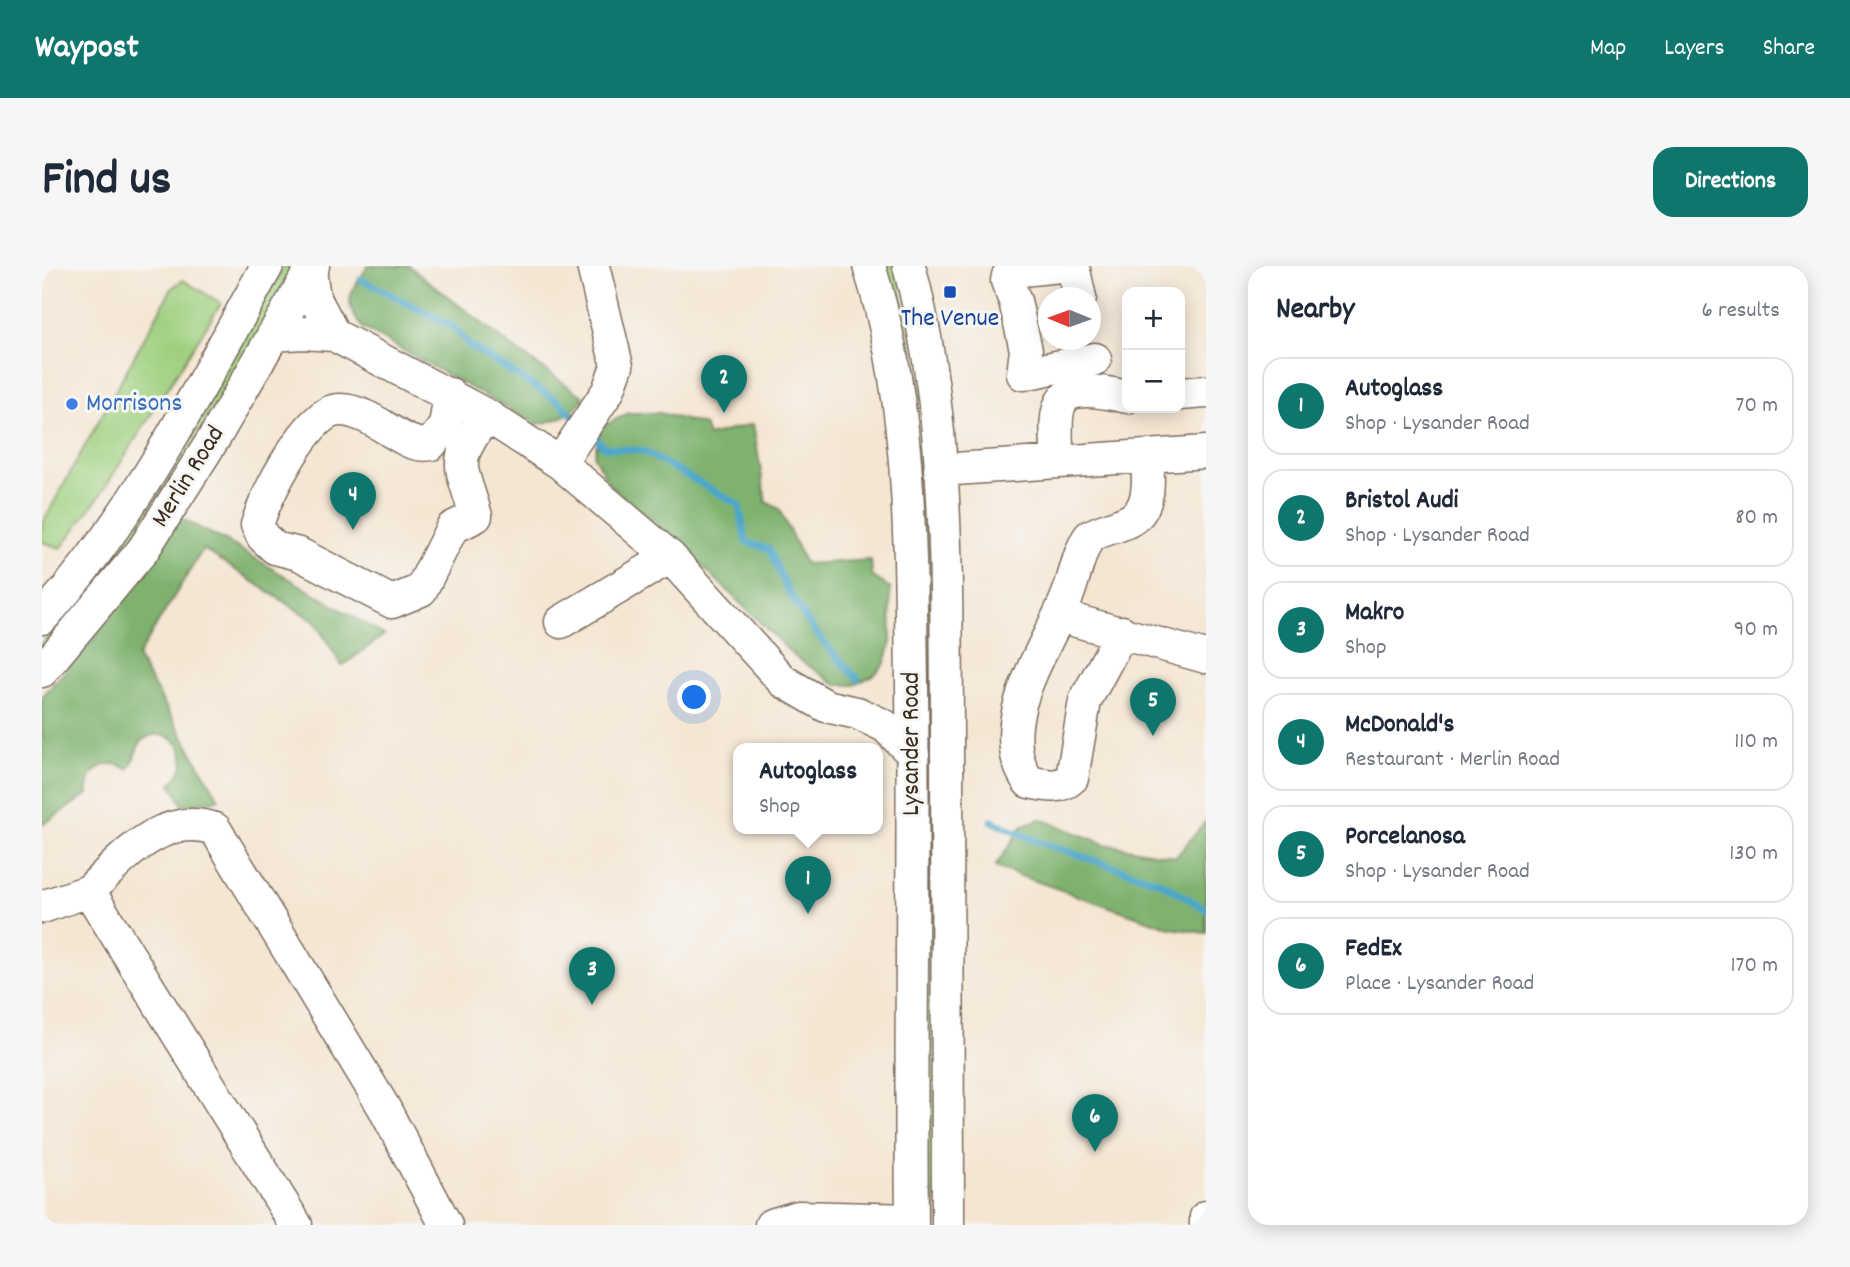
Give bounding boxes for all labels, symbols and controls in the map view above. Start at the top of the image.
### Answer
text: Waypost [35,26,139,73]
text: Map [1590,32,1626,66]
text: Layers [1664,32,1725,66]
text: Share [1763,32,1815,66]
text: Find us [42,147,171,217]
button: Directions [1653,147,1808,217]
marker: The Venue [942,284,958,300]
north arrow [1038,287,1101,350]
map controls [1122,287,1185,413]
button: + [1122,287,1185,350]
text: Nearby [1276,290,1354,333]
text: 6 results [1702,295,1780,328]
place label: The Venue [901,301,999,338]
button: − [1122,350,1185,413]
pin: 2 [701,355,747,413]
text: Autoglass [1345,371,1443,408]
place label: Morrisons [86,386,182,423]
text: 1 [1298,390,1304,423]
text: 70 m [1736,390,1778,423]
marker: Morrisons [64,396,80,412]
text: Shop · Lysander Road [1345,408,1530,441]
street label: Merlin Road [143,419,235,535]
pin: 4 [330,472,376,530]
text: Bristol Audi [1345,483,1458,520]
text: 2 [1296,502,1306,535]
text: 80 m [1735,502,1778,535]
text: Shop · Lysander Road [1345,520,1530,553]
text: Makro [1345,595,1404,632]
text: 3 [1296,614,1306,647]
text: 90 m [1734,614,1778,647]
text: Shop [1345,632,1387,665]
street label: Lysander Road [894,672,931,816]
pin: 5 [1130,678,1176,736]
your location [677,680,711,714]
text: McDonald's [1345,707,1454,744]
text: 4 [1296,726,1306,759]
text: 110 m [1734,726,1778,759]
popup [733,743,883,834]
text: Restaurant · Merlin Road [1345,744,1560,777]
text: Autoglass [759,754,857,791]
text: Shop [759,791,800,824]
text: Porcelanosa [1345,819,1465,856]
text: 5 [1296,838,1306,871]
text: 130 m [1729,838,1778,871]
pin: 1 [785,856,831,914]
text: Shop · Lysander Road [1345,856,1530,889]
text: FedEx [1345,931,1402,968]
pin: 3 [569,947,615,1005]
text: 6 [1295,950,1307,983]
text: 170 m [1731,950,1778,983]
text: Place · Lysander Road [1345,968,1534,1001]
pin: 6 [1072,1094,1118,1152]

